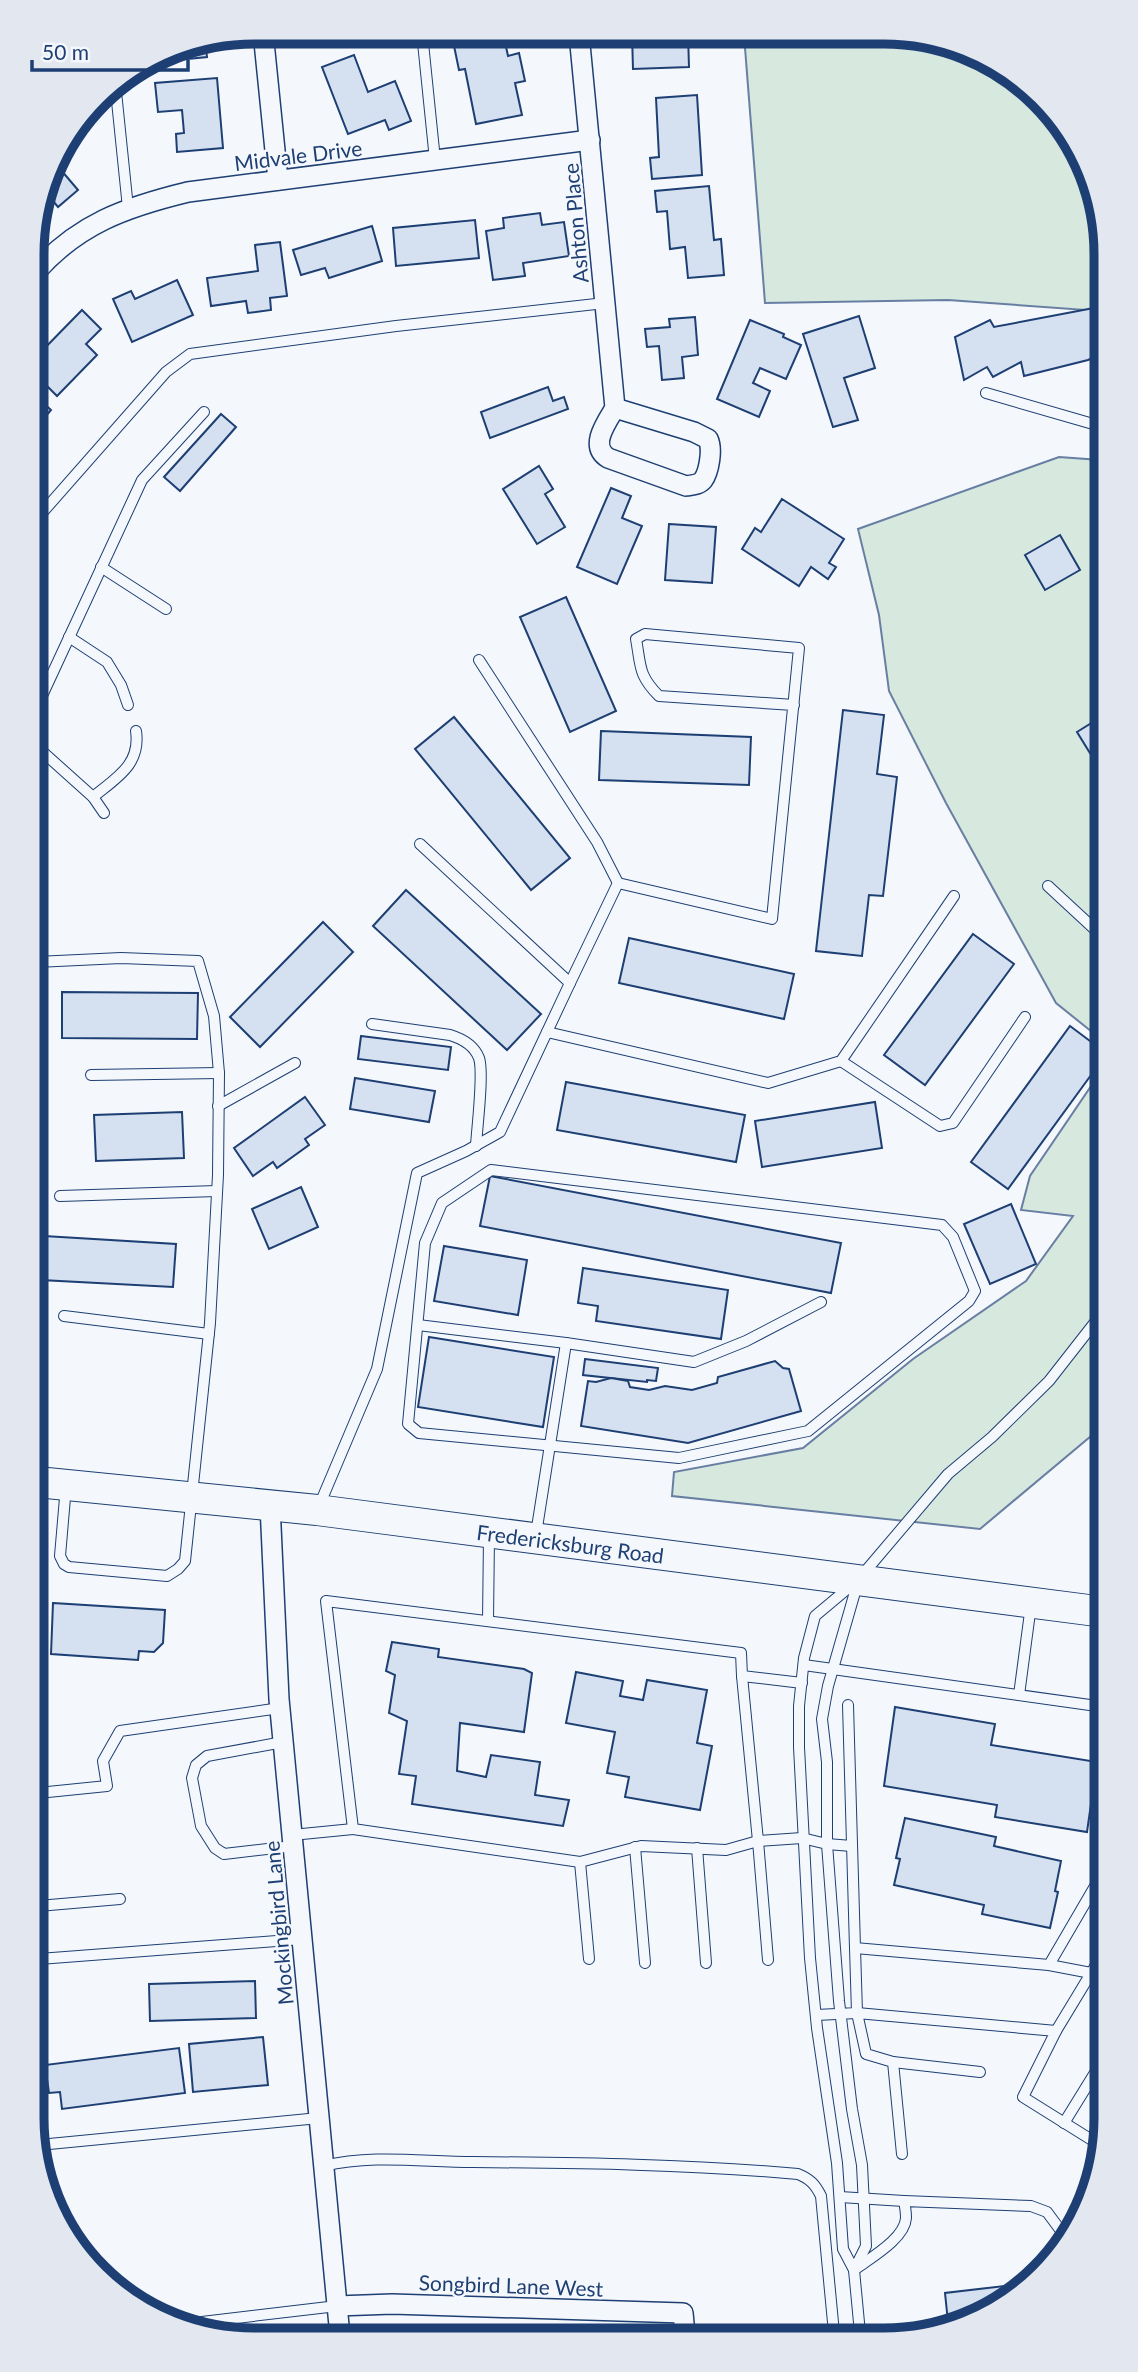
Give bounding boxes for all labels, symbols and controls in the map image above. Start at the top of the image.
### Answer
scale bar [32,28,187,72]
text: 50 m [42,39,89,64]
street label: Midvale Drive [233,135,363,175]
street label: Ashton Place [557,162,593,284]
street label: Fredericksburg Road [475,1518,666,1567]
street label: Mockingbird Lane [258,1840,298,2006]
street label: Songbird Lane West [418,2269,604,2301]

